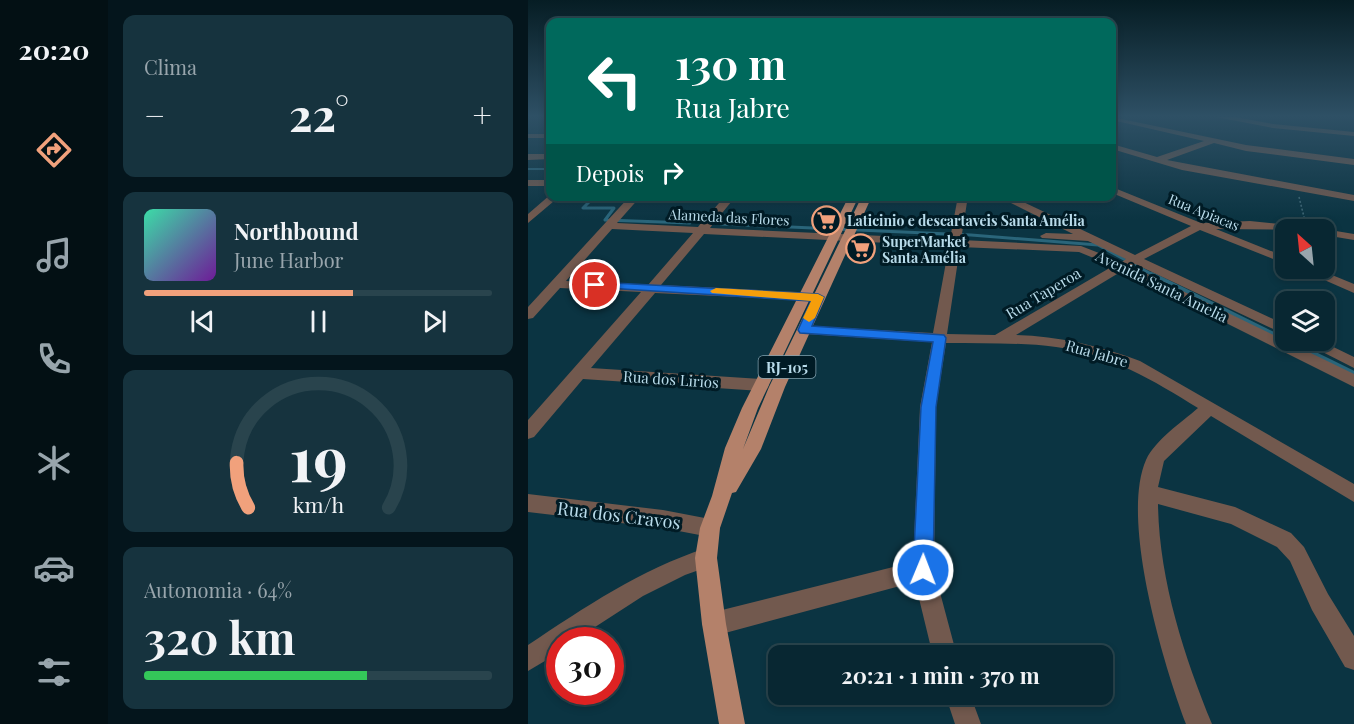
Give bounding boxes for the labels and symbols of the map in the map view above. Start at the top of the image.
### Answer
street label: Rua Apiacas [1166,189,1242,235]
street label: Alameda das Flores [667,204,790,230]
supermarket icon: Laticinio e descartaveis Santa Amélia [810,204,842,236]
place label: Laticinio e descartaveis Santa Amélia [847,211,1085,230]
north arrow [1275,219,1335,279]
place label: SuperMarket Santa Amélia [882,232,967,267]
supermarket icon: SuperMarket Santa Amélia [845,233,877,265]
street label: Avenida Santa Amelia [1092,245,1232,327]
pin [569,259,620,310]
street label: Rua Taperoa [1002,263,1085,323]
street label: Rua Jabre [1064,335,1130,371]
road number: RJ-105 [758,356,816,378]
street label: Rua dos Lirios [622,366,720,392]
street label: Rua dos Cravos [556,496,682,534]
position arrow [891,538,955,602]
speed limit sign: 30 [546,627,624,705]

